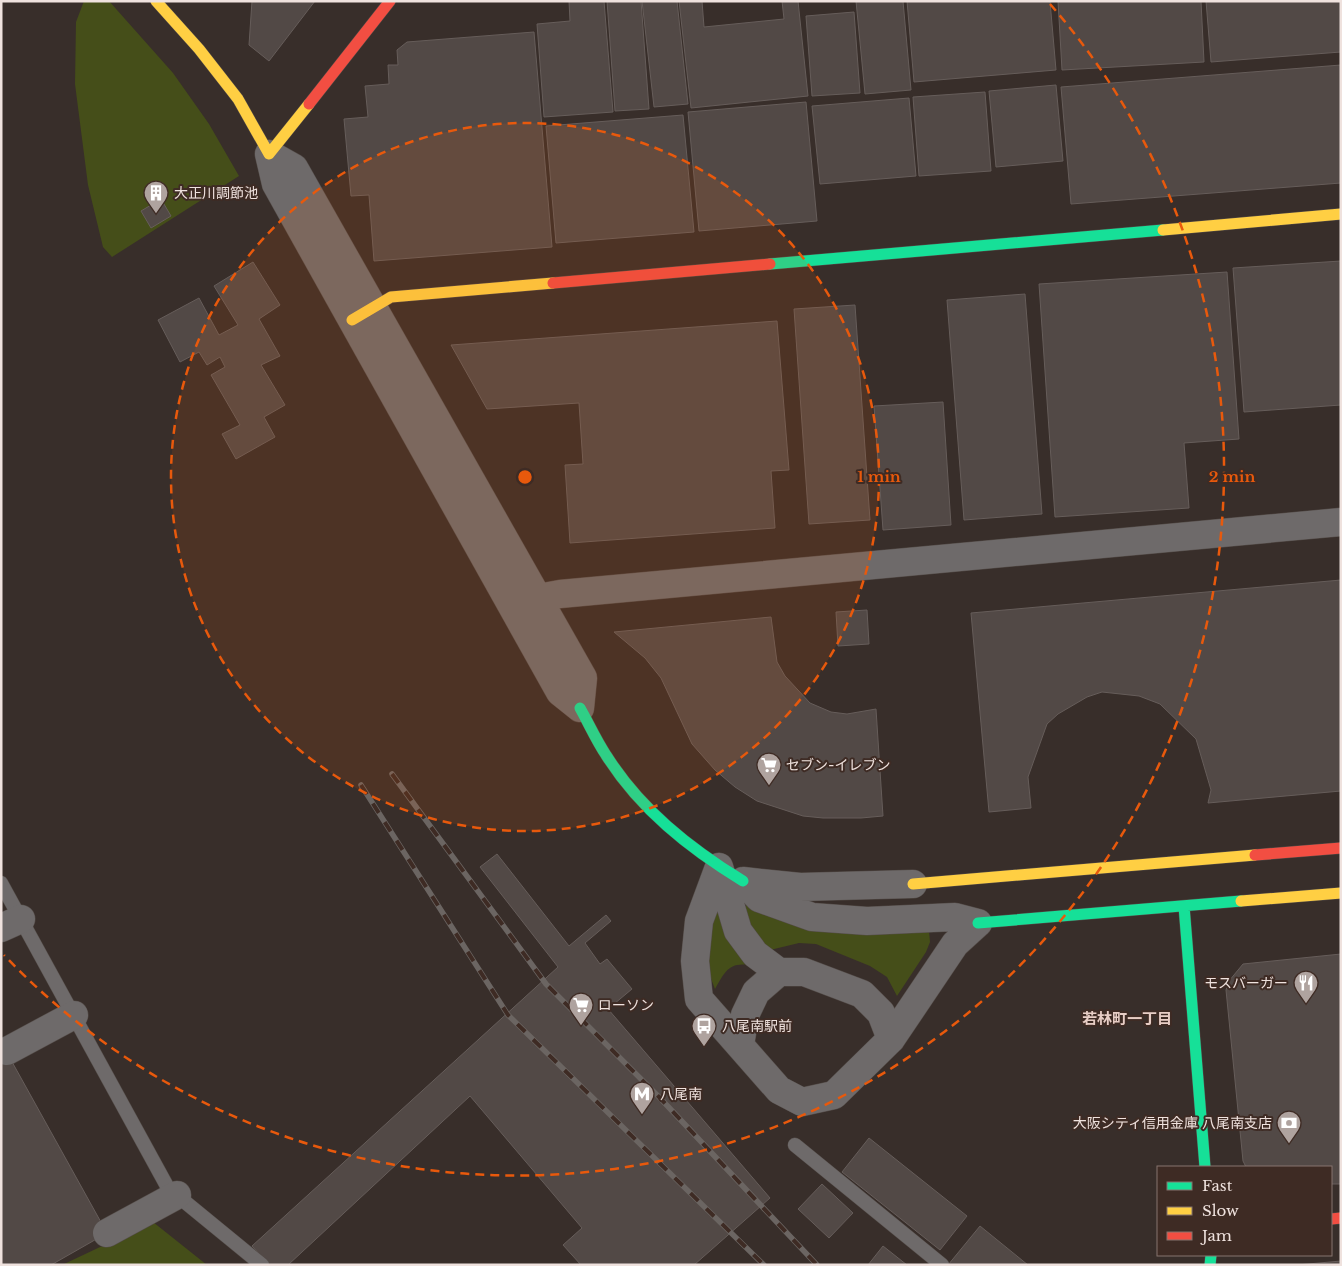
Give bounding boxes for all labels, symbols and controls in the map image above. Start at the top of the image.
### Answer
building icon: 大正川調節池 [143,180,169,214]
place label: 大正川調節池 [174,184,258,202]
text: 1 min [857,467,901,486]
text: 2 min [1209,467,1255,486]
centre of rings [516,468,534,486]
supermarket icon: セブン-イレブン [756,752,782,786]
place label: セブン-イレブン [786,756,890,774]
restaurant icon: モスバーガー [1293,970,1319,1004]
place label: モスバーガー [1204,974,1288,992]
supermarket icon: ローソン [568,992,594,1026]
place label: ローソン [598,996,654,1014]
district label: 若林町一丁目 [1082,1009,1172,1028]
bus stop icon: 八尾南駅前 [691,1013,717,1047]
place label: 八尾南駅前 [722,1017,792,1035]
metro station icon: 八尾南 [629,1081,655,1115]
place label: 八尾南 [660,1085,702,1103]
bank icon: 大阪シティ信用金庫 八尾南支店 [1276,1110,1302,1144]
place label: 大阪シティ信用金庫 八尾南支店 [1073,1114,1272,1132]
legend [1157,1166,1332,1256]
text: Fast [1202,1176,1233,1195]
text: Slow [1202,1201,1239,1220]
text: Jam [1200,1226,1232,1245]

